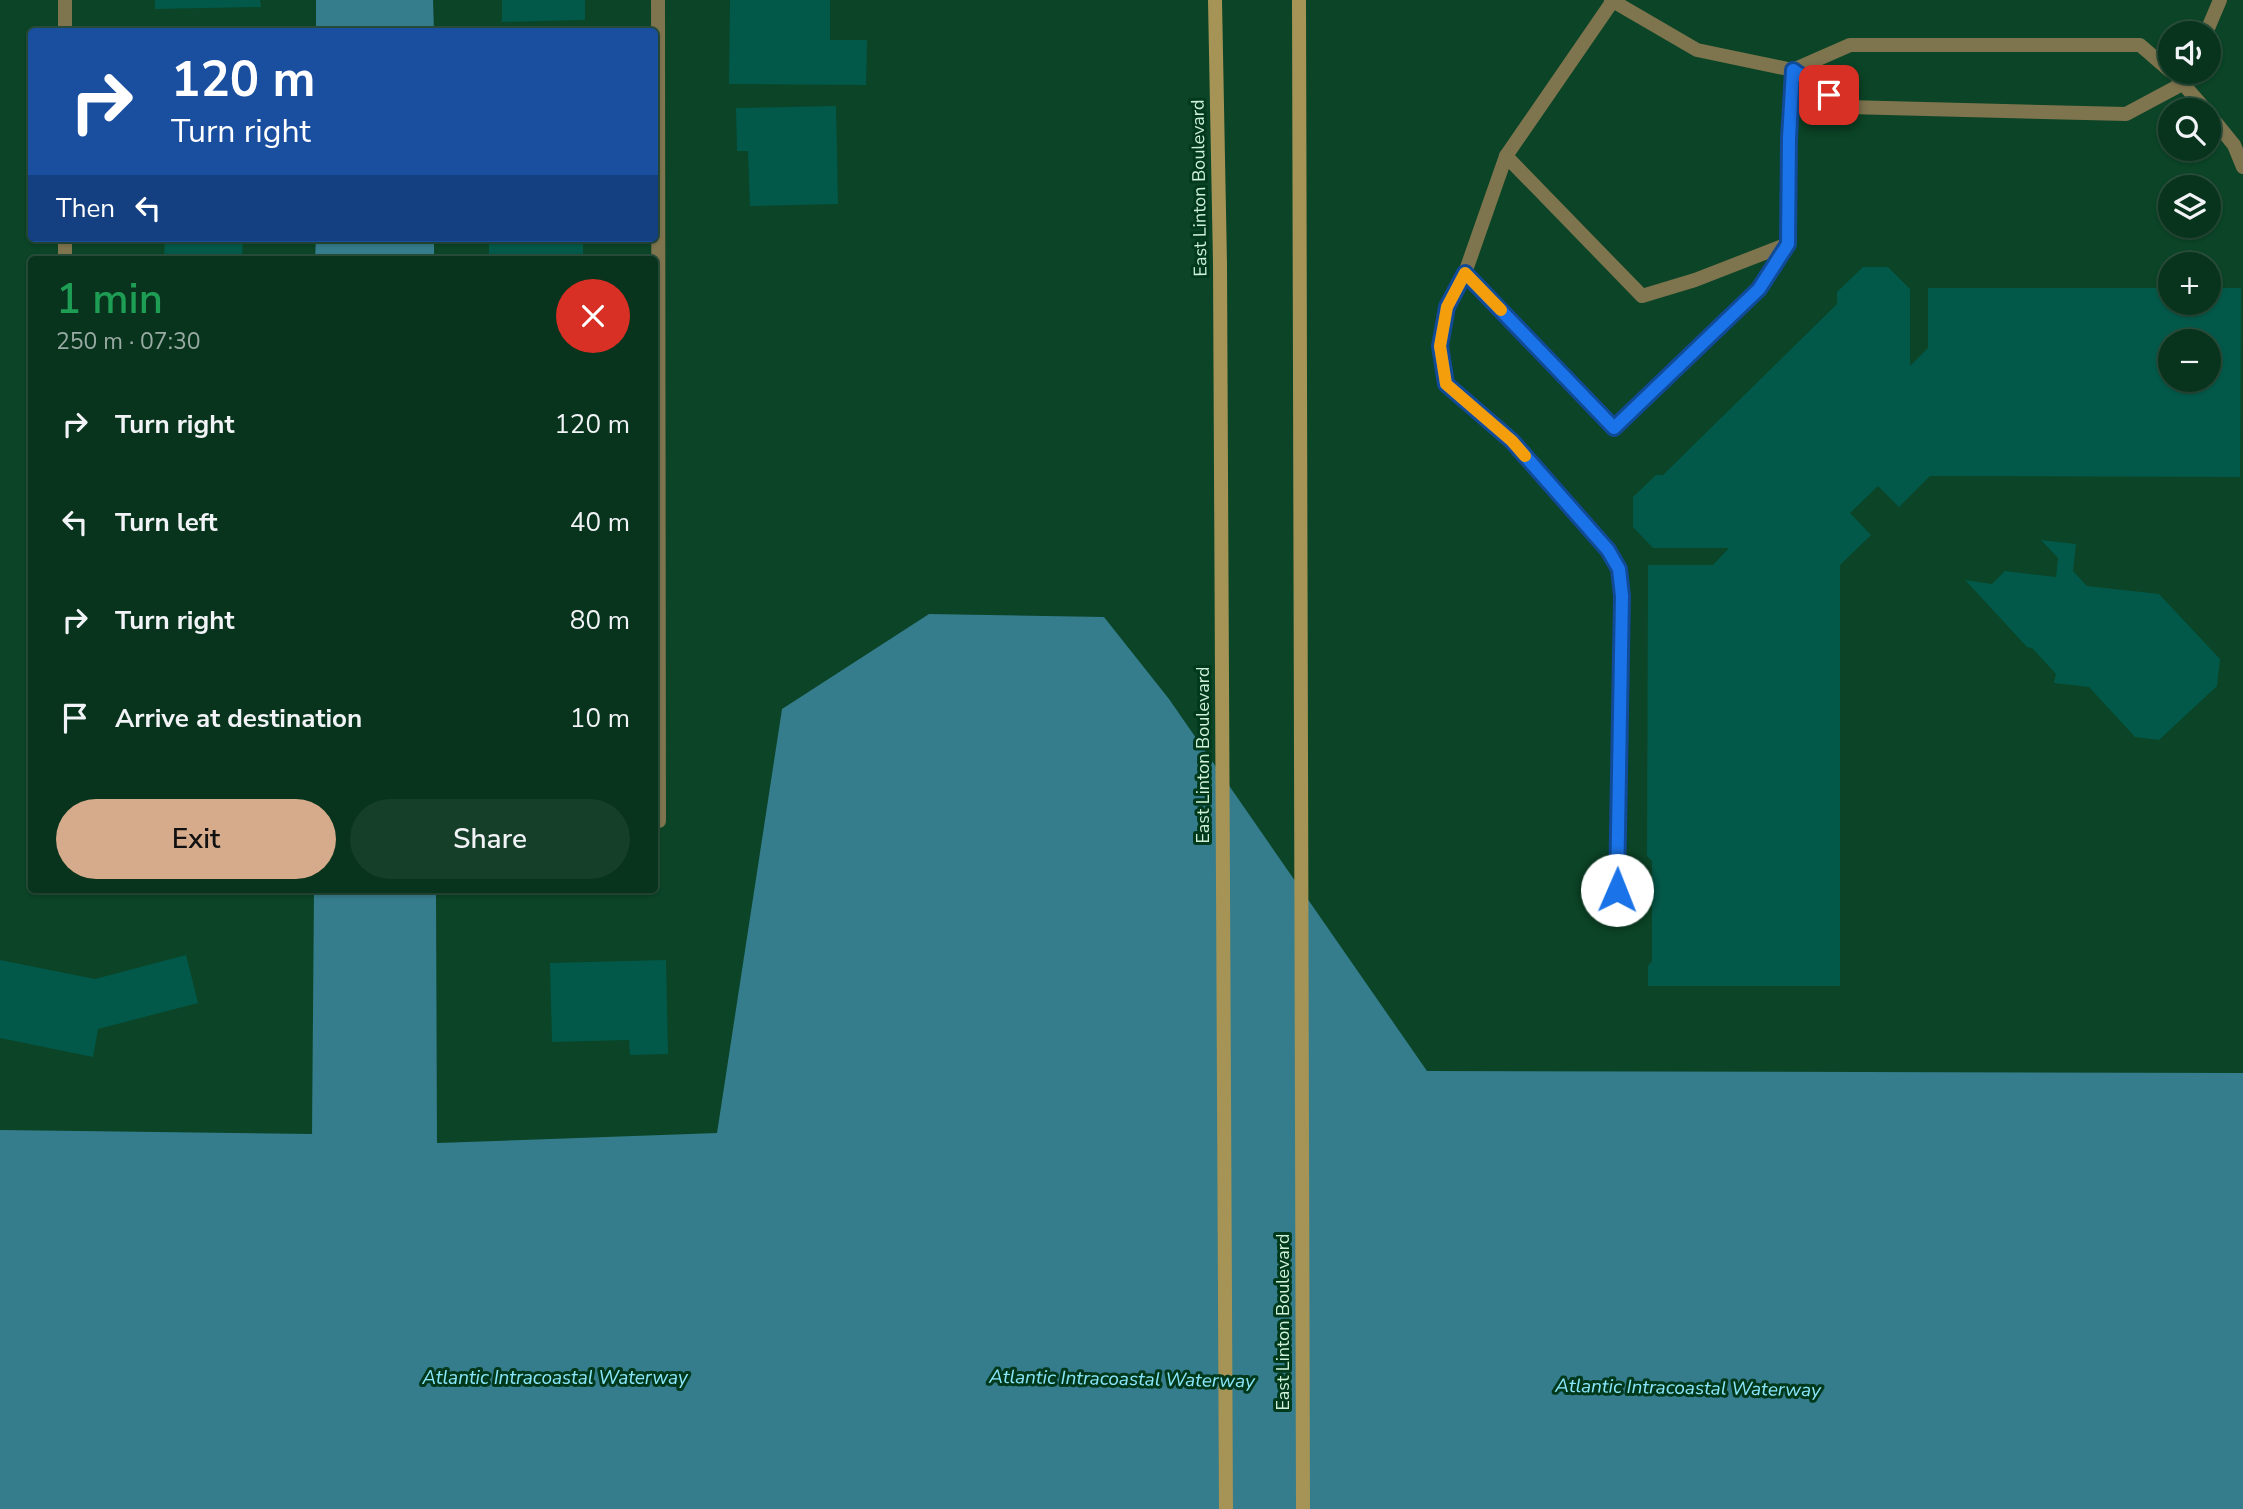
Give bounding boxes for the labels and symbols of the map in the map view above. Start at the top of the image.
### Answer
pin [1799,65,1859,125]
street label: East Linton Boulevard [1185,99,1213,277]
street label: East Linton Boulevard [1191,666,1215,844]
position arrow [1580,853,1654,927]
street label: East Linton Boulevard [1271,1233,1295,1411]
water label: Atlantic Intracoastal Waterway [988,1364,1256,1394]
water label: Atlantic Intracoastal Waterway [421,1365,689,1391]
water label: Atlantic Intracoastal Waterway [1554,1373,1822,1403]

